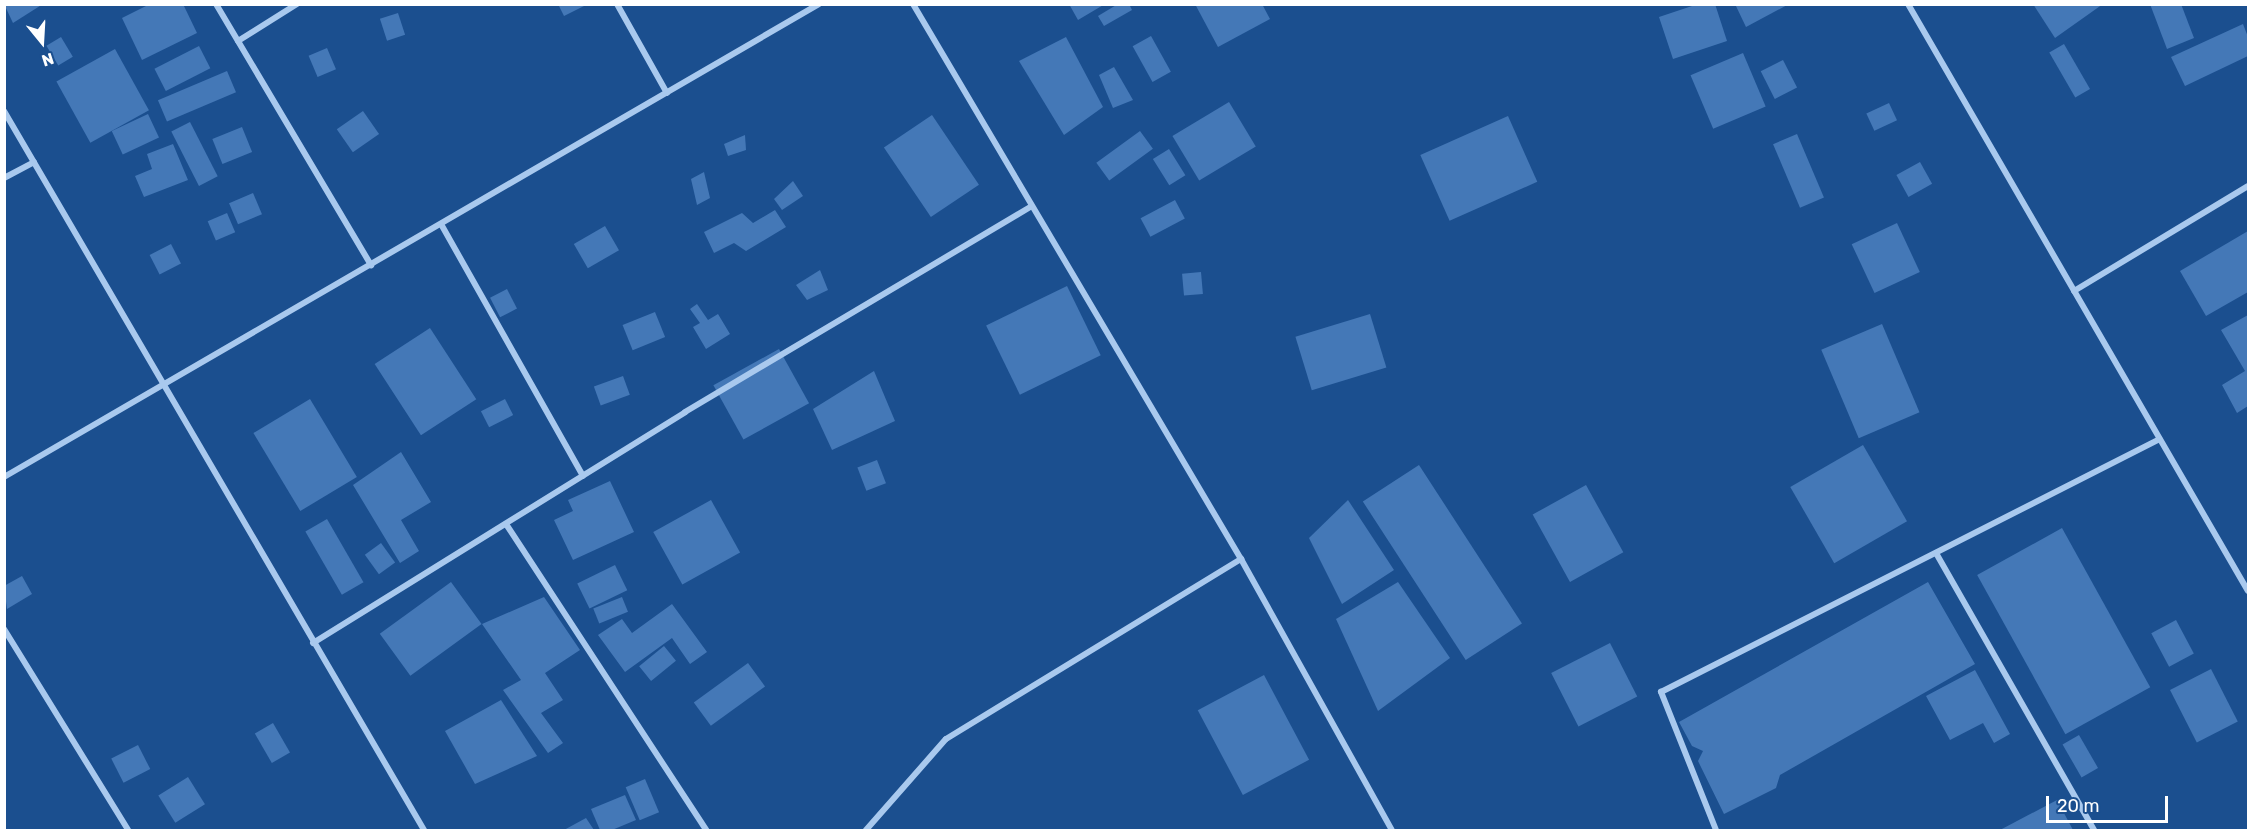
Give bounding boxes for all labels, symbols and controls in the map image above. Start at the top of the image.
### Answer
north arrow [12,12,72,72]
text: N [39,49,56,70]
scale bar [2049,784,2170,822]
text: 20 m [2057,795,2099,817]

